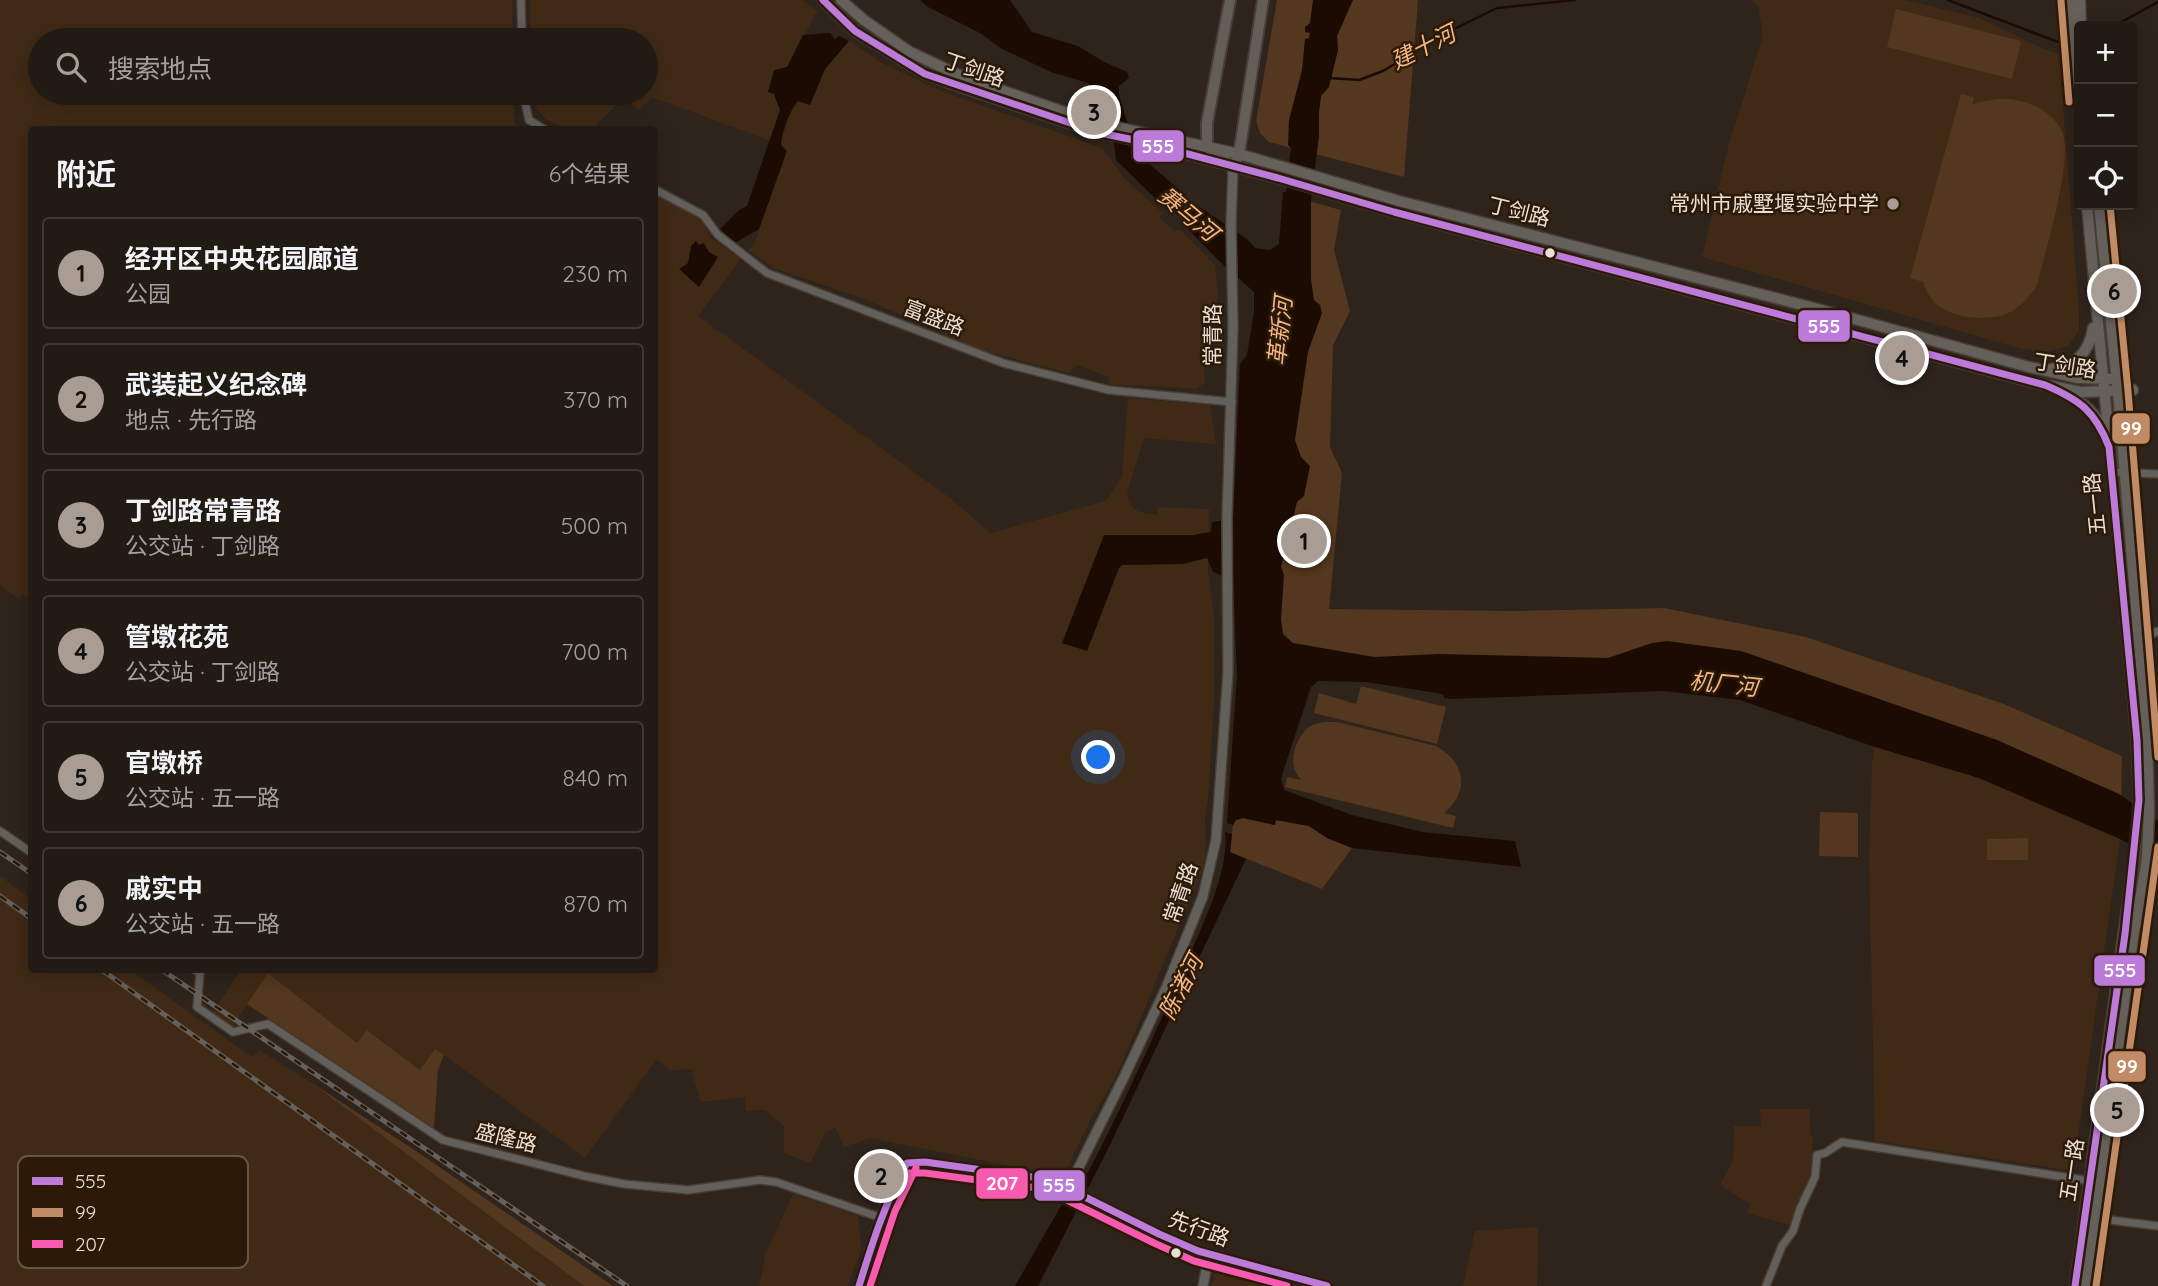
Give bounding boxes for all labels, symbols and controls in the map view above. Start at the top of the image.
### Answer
water label: 建十河 [1385,16,1464,75]
map controls [2074,21,2137,210]
button: + [2074,21,2137,84]
search box [28,28,658,105]
street label: 丁剑路 [940,47,1008,92]
icon: search [52,48,90,86]
text: 搜索地点 [108,52,212,85]
button: − [2074,84,2137,147]
pin: 3 [1071,86,1117,138]
line badge: 555 [1132,129,1185,163]
text: 555 [1142,134,1174,158]
button: locate [2074,147,2137,210]
text: 附近 [56,155,116,193]
text: 6个结果 [549,159,630,188]
water label: 赛马河 [1153,180,1227,249]
place label: 常州市戚墅堰实验中学 [1669,190,1879,216]
street label: 丁剑路 [1486,191,1553,231]
marker: 常州市戚墅堰实验中学 [1885,196,1901,212]
text: 经开区中央花园廊道 [125,242,359,275]
unlabelled marker [1543,246,1557,260]
text: 1 [77,259,85,288]
text: 230 m [562,259,628,288]
pin: 6 [2091,265,2137,317]
text: 公园 [125,279,171,308]
water label: 革新河 [1261,291,1298,367]
street label: 富盛路 [900,294,968,340]
street label: 常青路 [1199,304,1225,367]
line badge: 555 [1797,309,1851,343]
text: 555 [1808,314,1840,338]
pin: 4 [1879,332,1925,384]
street label: 丁剑路 [2032,347,2098,383]
text: 武装起义纪念碑 [125,368,307,401]
text: 2 [74,385,88,414]
text: 370 m [563,385,628,414]
text: 地点 · 先行路 [125,405,257,434]
line badge: 99 [2111,412,2151,445]
text: 99 [2120,416,2142,440]
street label: 五一路 [2078,471,2110,537]
text: 丁剑路常青路 [125,494,281,527]
text: 3 [75,511,87,540]
text: 500 m [561,511,628,540]
pin: 1 [1281,515,1327,567]
text: 公交站 · 丁剑路 [125,531,280,560]
text: 管墩花苑 [125,620,229,653]
text: 4 [74,637,88,666]
text: 700 m [562,637,628,666]
text: 公交站 · 丁剑路 [125,657,280,686]
water label: 机厂河 [1688,665,1764,702]
your location [1081,740,1115,774]
text: 官墩桥 [125,746,203,779]
text: 5 [74,763,88,792]
text: 840 m [563,763,628,792]
text: 公交站 · 五一路 [125,783,280,812]
street label: 常青路 [1158,859,1203,927]
text: 戚实中 [125,872,203,905]
text: 6 [75,889,87,918]
text: 870 m [564,889,628,918]
text: 公交站 · 五一路 [125,909,280,938]
water label: 陈渚河 [1152,946,1211,1024]
line badge: 555 [2093,954,2146,987]
text: 555 [2104,958,2136,982]
line badge: 99 [2107,1050,2147,1083]
text: 99 [2116,1054,2138,1078]
pin: 5 [2094,1084,2140,1136]
street label: 盛隆路 [473,1117,540,1157]
street label: 五一路 [2054,1137,2088,1203]
pin: 2 [858,1150,904,1202]
legend [18,1156,248,1268]
line badge: 207 [975,1167,1029,1200]
text: 555 [75,1169,106,1193]
line badge: 555 [1033,1169,1086,1202]
text: 207 [986,1171,1018,1195]
text: 555 [1043,1173,1075,1197]
text: 99 [75,1200,96,1224]
street label: 先行路 [1165,1205,1233,1251]
text: 207 [75,1232,106,1256]
unlabelled marker [1169,1246,1183,1260]

